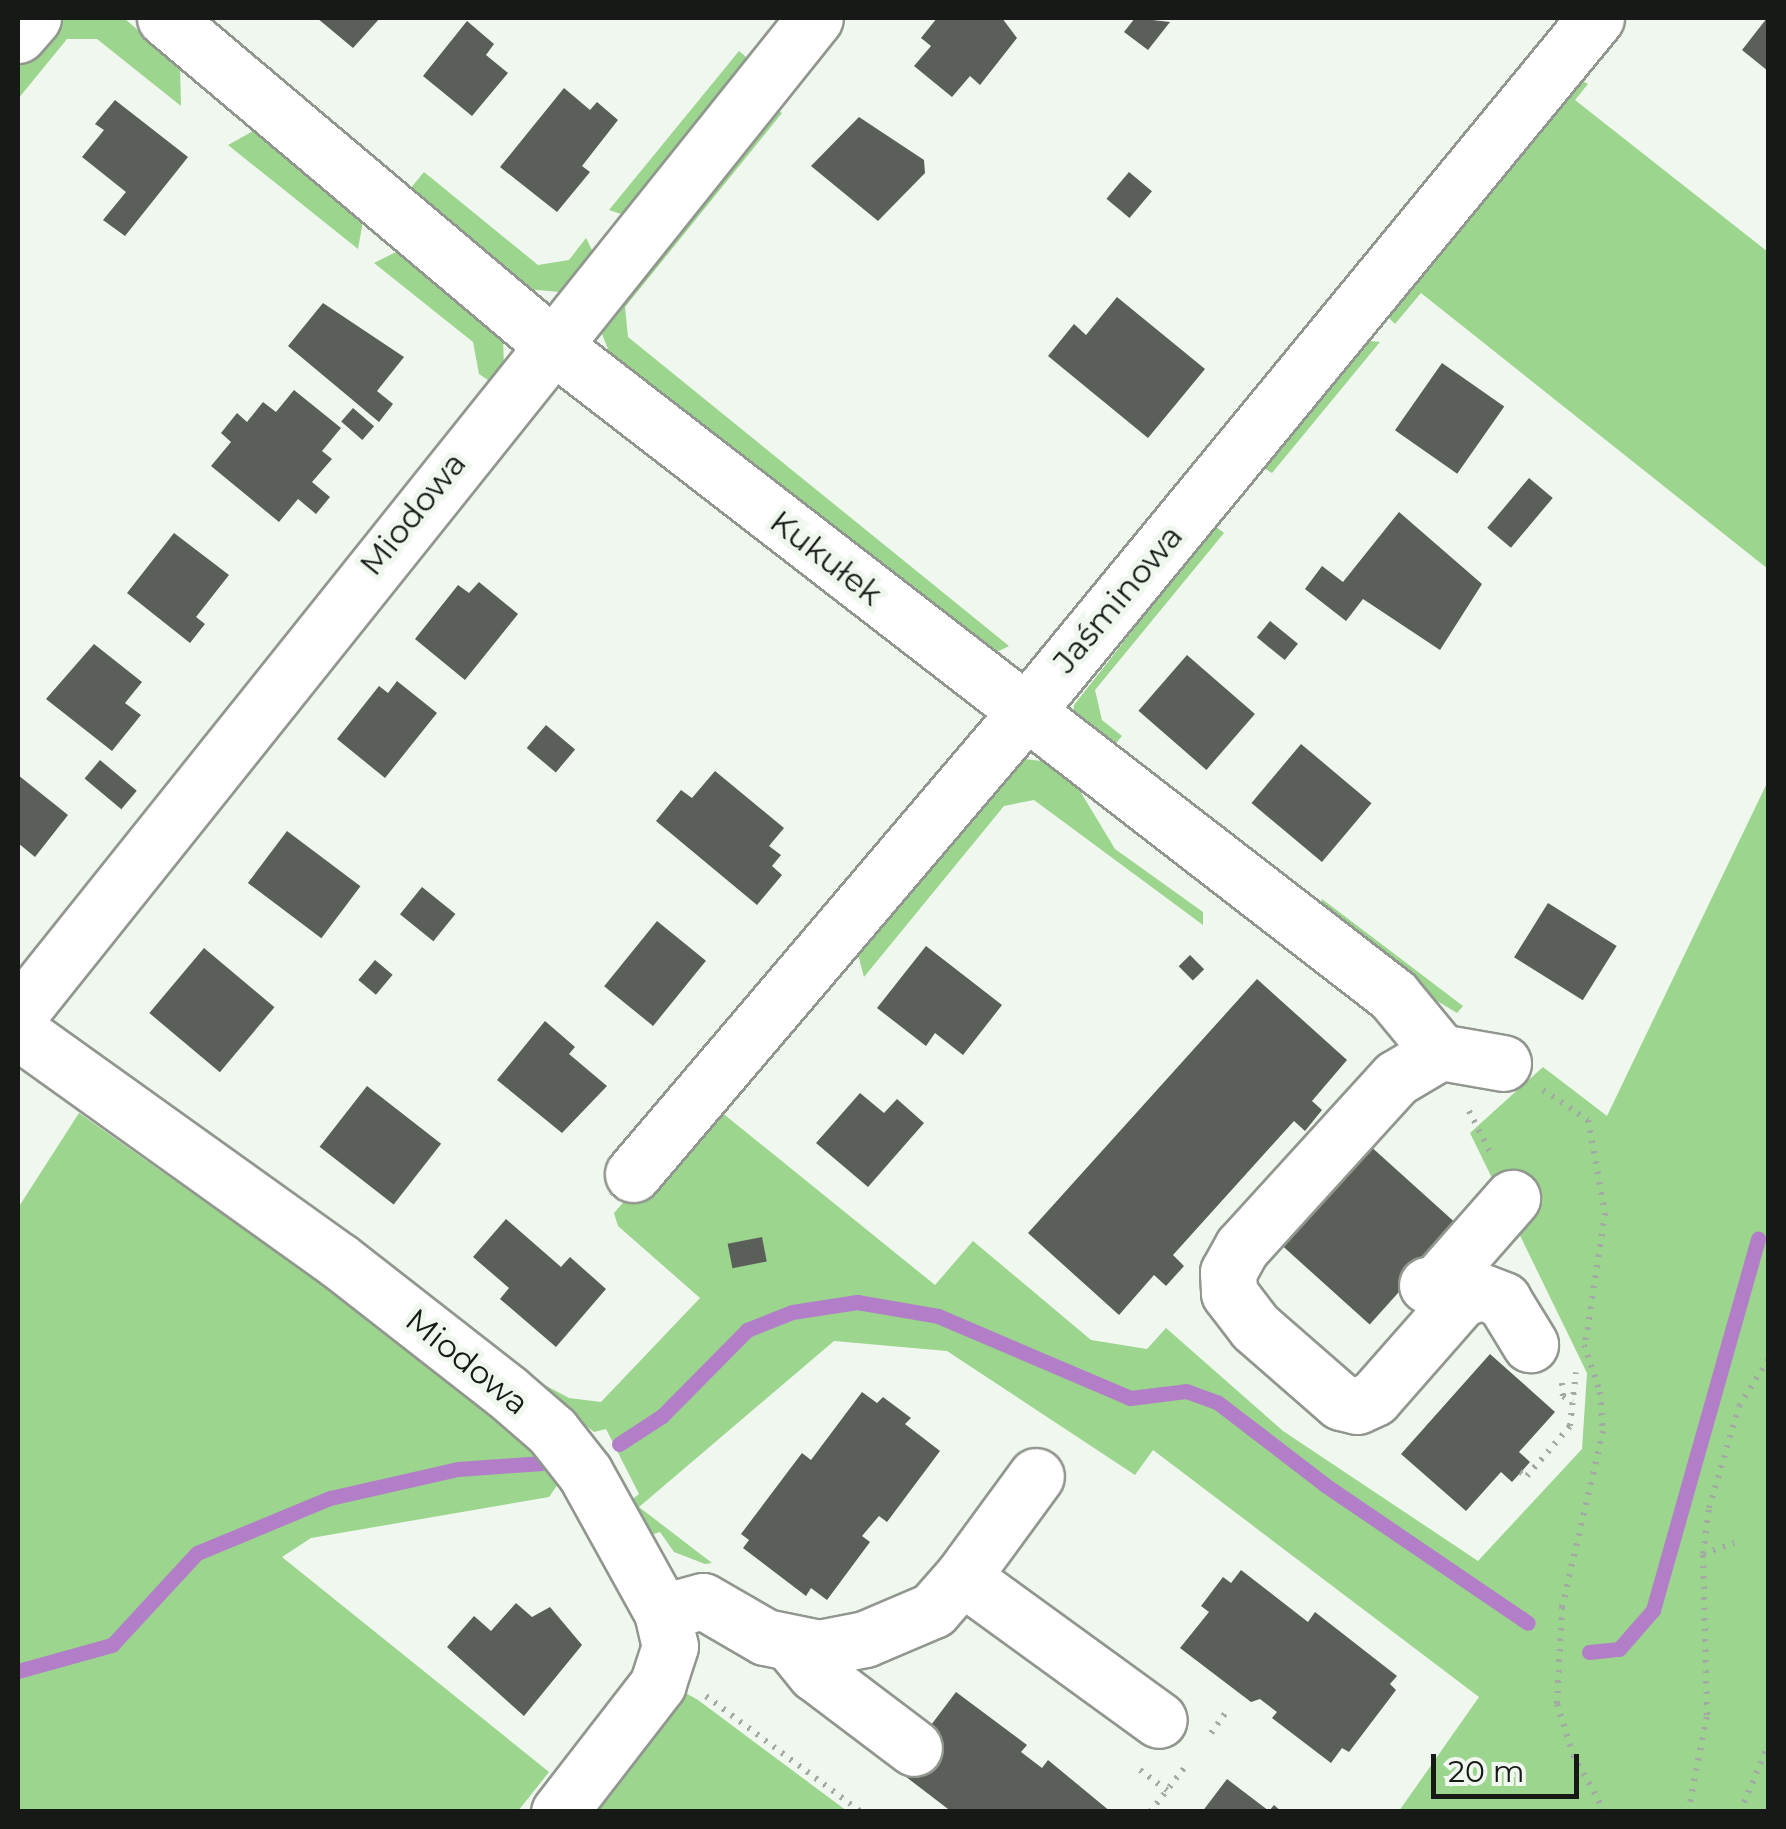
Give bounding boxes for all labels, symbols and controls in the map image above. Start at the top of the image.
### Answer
street label: Miodowa [352,445,474,583]
street label: Kukułek [762,502,890,614]
street label: Jaśminowa [1045,517,1191,681]
street label: Miodowa [398,1301,536,1423]
scale bar [1436,1734,1584,1796]
text: 20 m [1448,1753,1525,1790]

